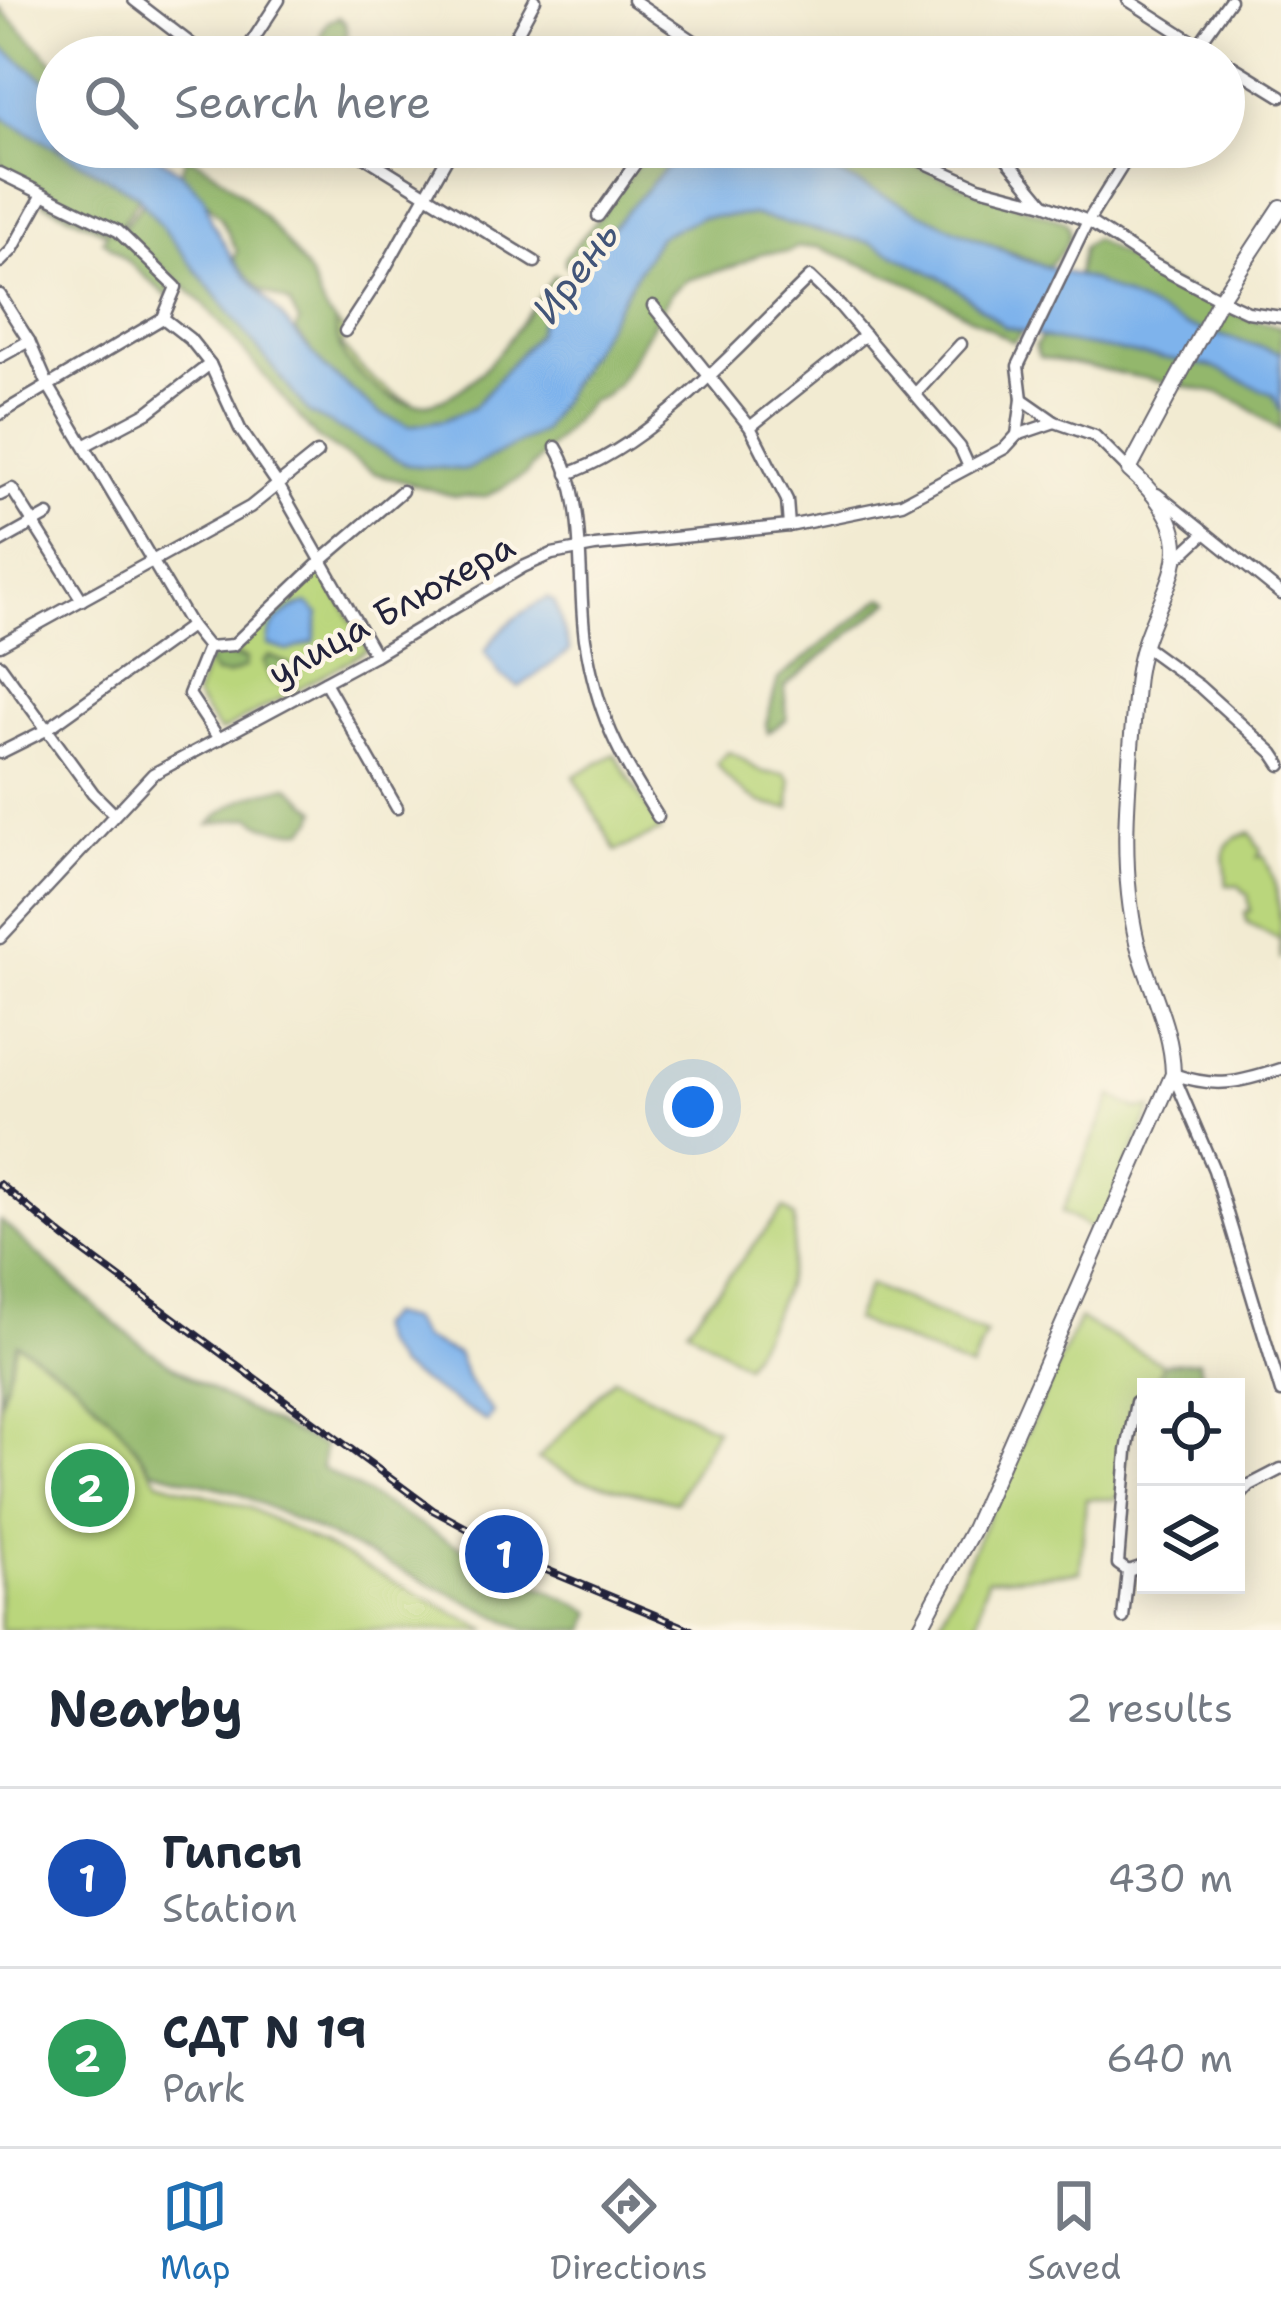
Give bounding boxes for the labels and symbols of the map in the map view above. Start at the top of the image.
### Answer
water label: Ирень [519,210,631,334]
street label: улица Блюхера [259,521,523,698]
your location [663,1077,723,1137]
pin: 2 [51,1443,129,1533]
pin: 1 [465,1509,543,1599]

